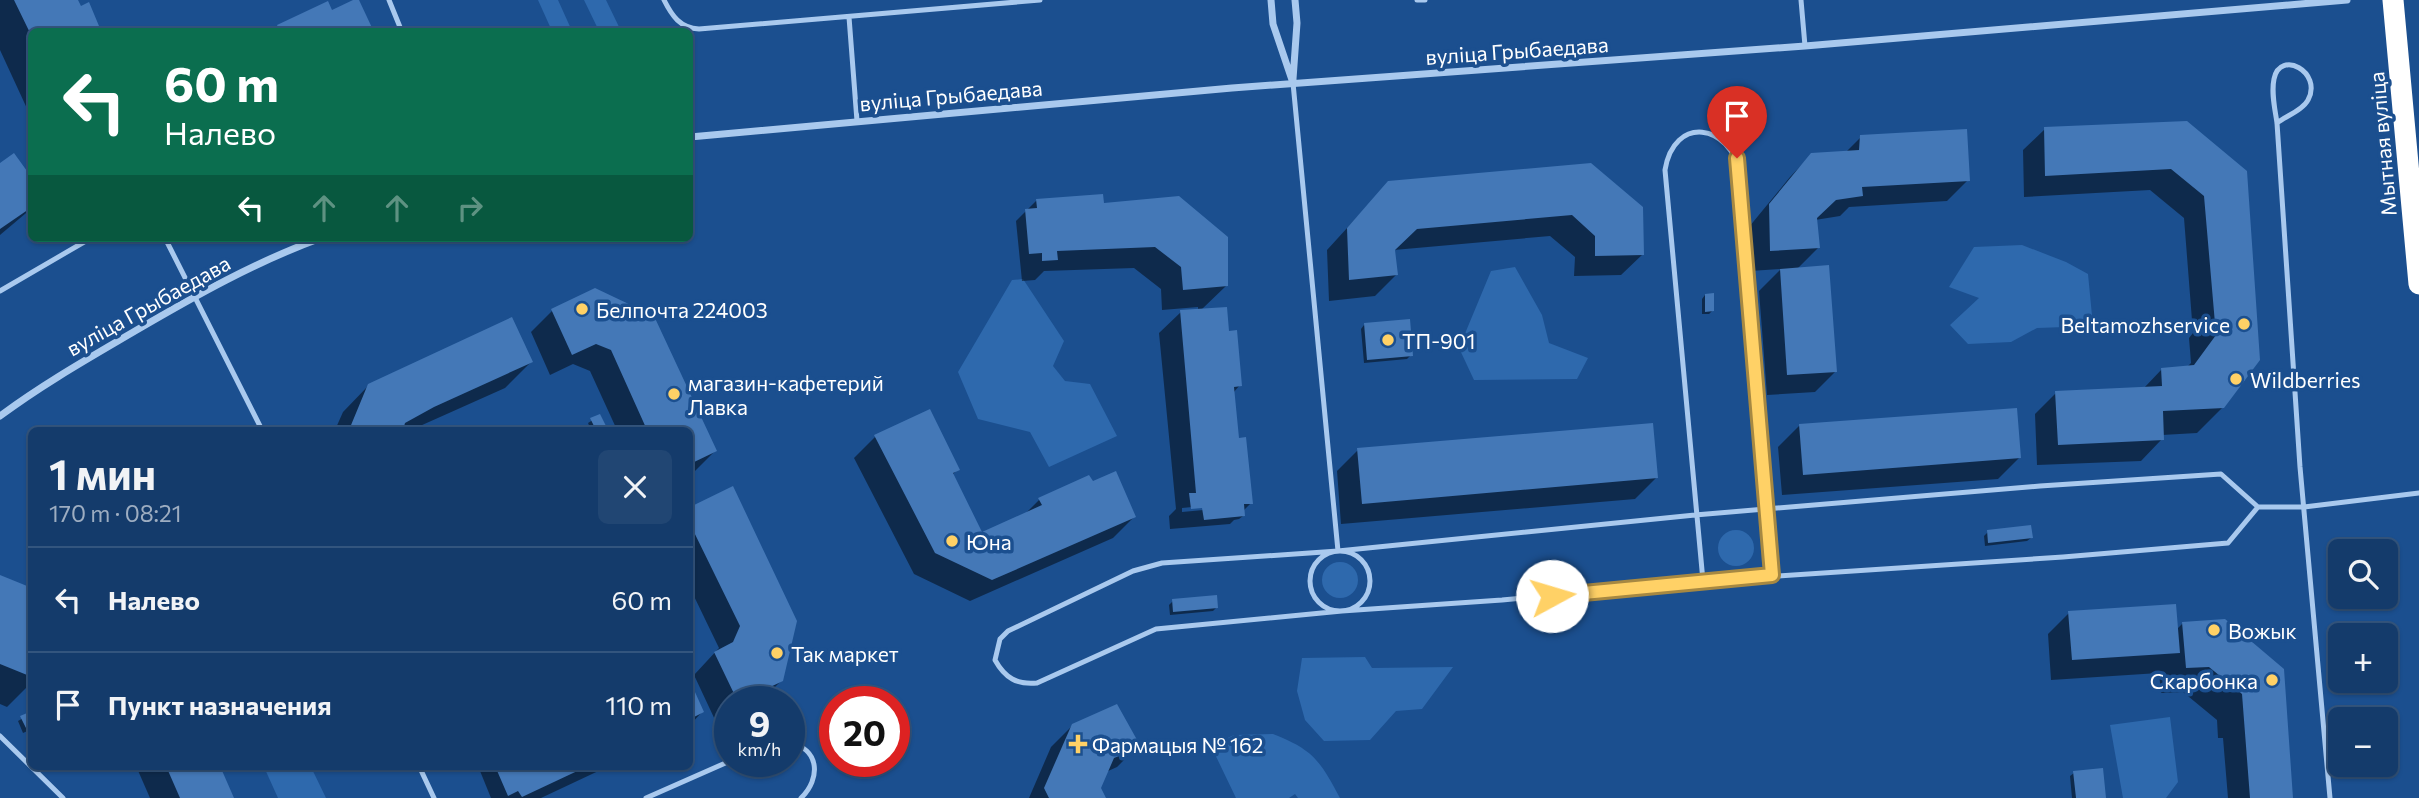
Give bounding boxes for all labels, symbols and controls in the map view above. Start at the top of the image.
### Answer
street label: вуліца Грыбаедава [1425,31,1609,69]
text: 60 m [164,52,279,112]
icon: left [49,56,140,147]
street label: Мытная вуліца [2363,71,2401,217]
street label: вуліца Грыбаедава [859,75,1043,115]
pin [1707,86,1767,158]
icon: arrive [1718,97,1756,135]
text: Налево [164,112,276,152]
icon: left [232,189,270,227]
icon: ahead [305,189,343,227]
icon: ahead [378,189,416,227]
icon: right [451,189,489,227]
street label: вуліца Грыбаедава [62,250,234,360]
place label: Белпочта 224003 [596,297,768,322]
marker: Белпочта 224003 [574,301,590,317]
place label: Beltamozhservice [2060,312,2230,337]
marker: Beltamozhservice [2236,316,2252,332]
place label: ТП-901 [1402,328,1475,353]
marker: ТП-901 [1380,332,1396,348]
place label: Wildberries [2250,367,2361,392]
place label: магазин-кафетерий Лавка [688,370,884,419]
marker: Wildberries [2228,371,2244,387]
marker: магазин-кафетерий Лавка [666,386,682,402]
text: 1 мин [49,447,156,499]
button: close [598,450,672,524]
text: 170 m · 08:21 [49,499,182,527]
place label: Юна [966,529,1012,554]
marker: Юна [944,533,960,549]
map controls [2328,539,2398,777]
button: search [2328,539,2398,609]
position arrow [1515,559,1589,633]
icon: left [49,581,87,619]
text: Налево [108,584,200,615]
text: 60 m [612,584,672,615]
place label: Вожык [2228,618,2297,643]
marker: Вожык [2206,622,2222,638]
button: + [2328,623,2398,693]
place label: Так маркет [791,641,899,666]
marker: Так маркет [769,645,785,661]
place label: Скарбонка [2150,668,2258,693]
marker: Скарбонка [2264,672,2280,688]
icon: arrive [49,686,87,724]
speed limit sign: 20 [819,686,910,777]
text: Пункт назначения [108,689,332,720]
text: 110 m [605,689,672,720]
text: 9 [749,701,770,744]
button: − [2328,707,2398,777]
place label: Фармацыя № 162 [1092,732,1263,757]
marker: Фармацыя № 162 [1070,736,1086,752]
text: km/h [738,738,781,760]

